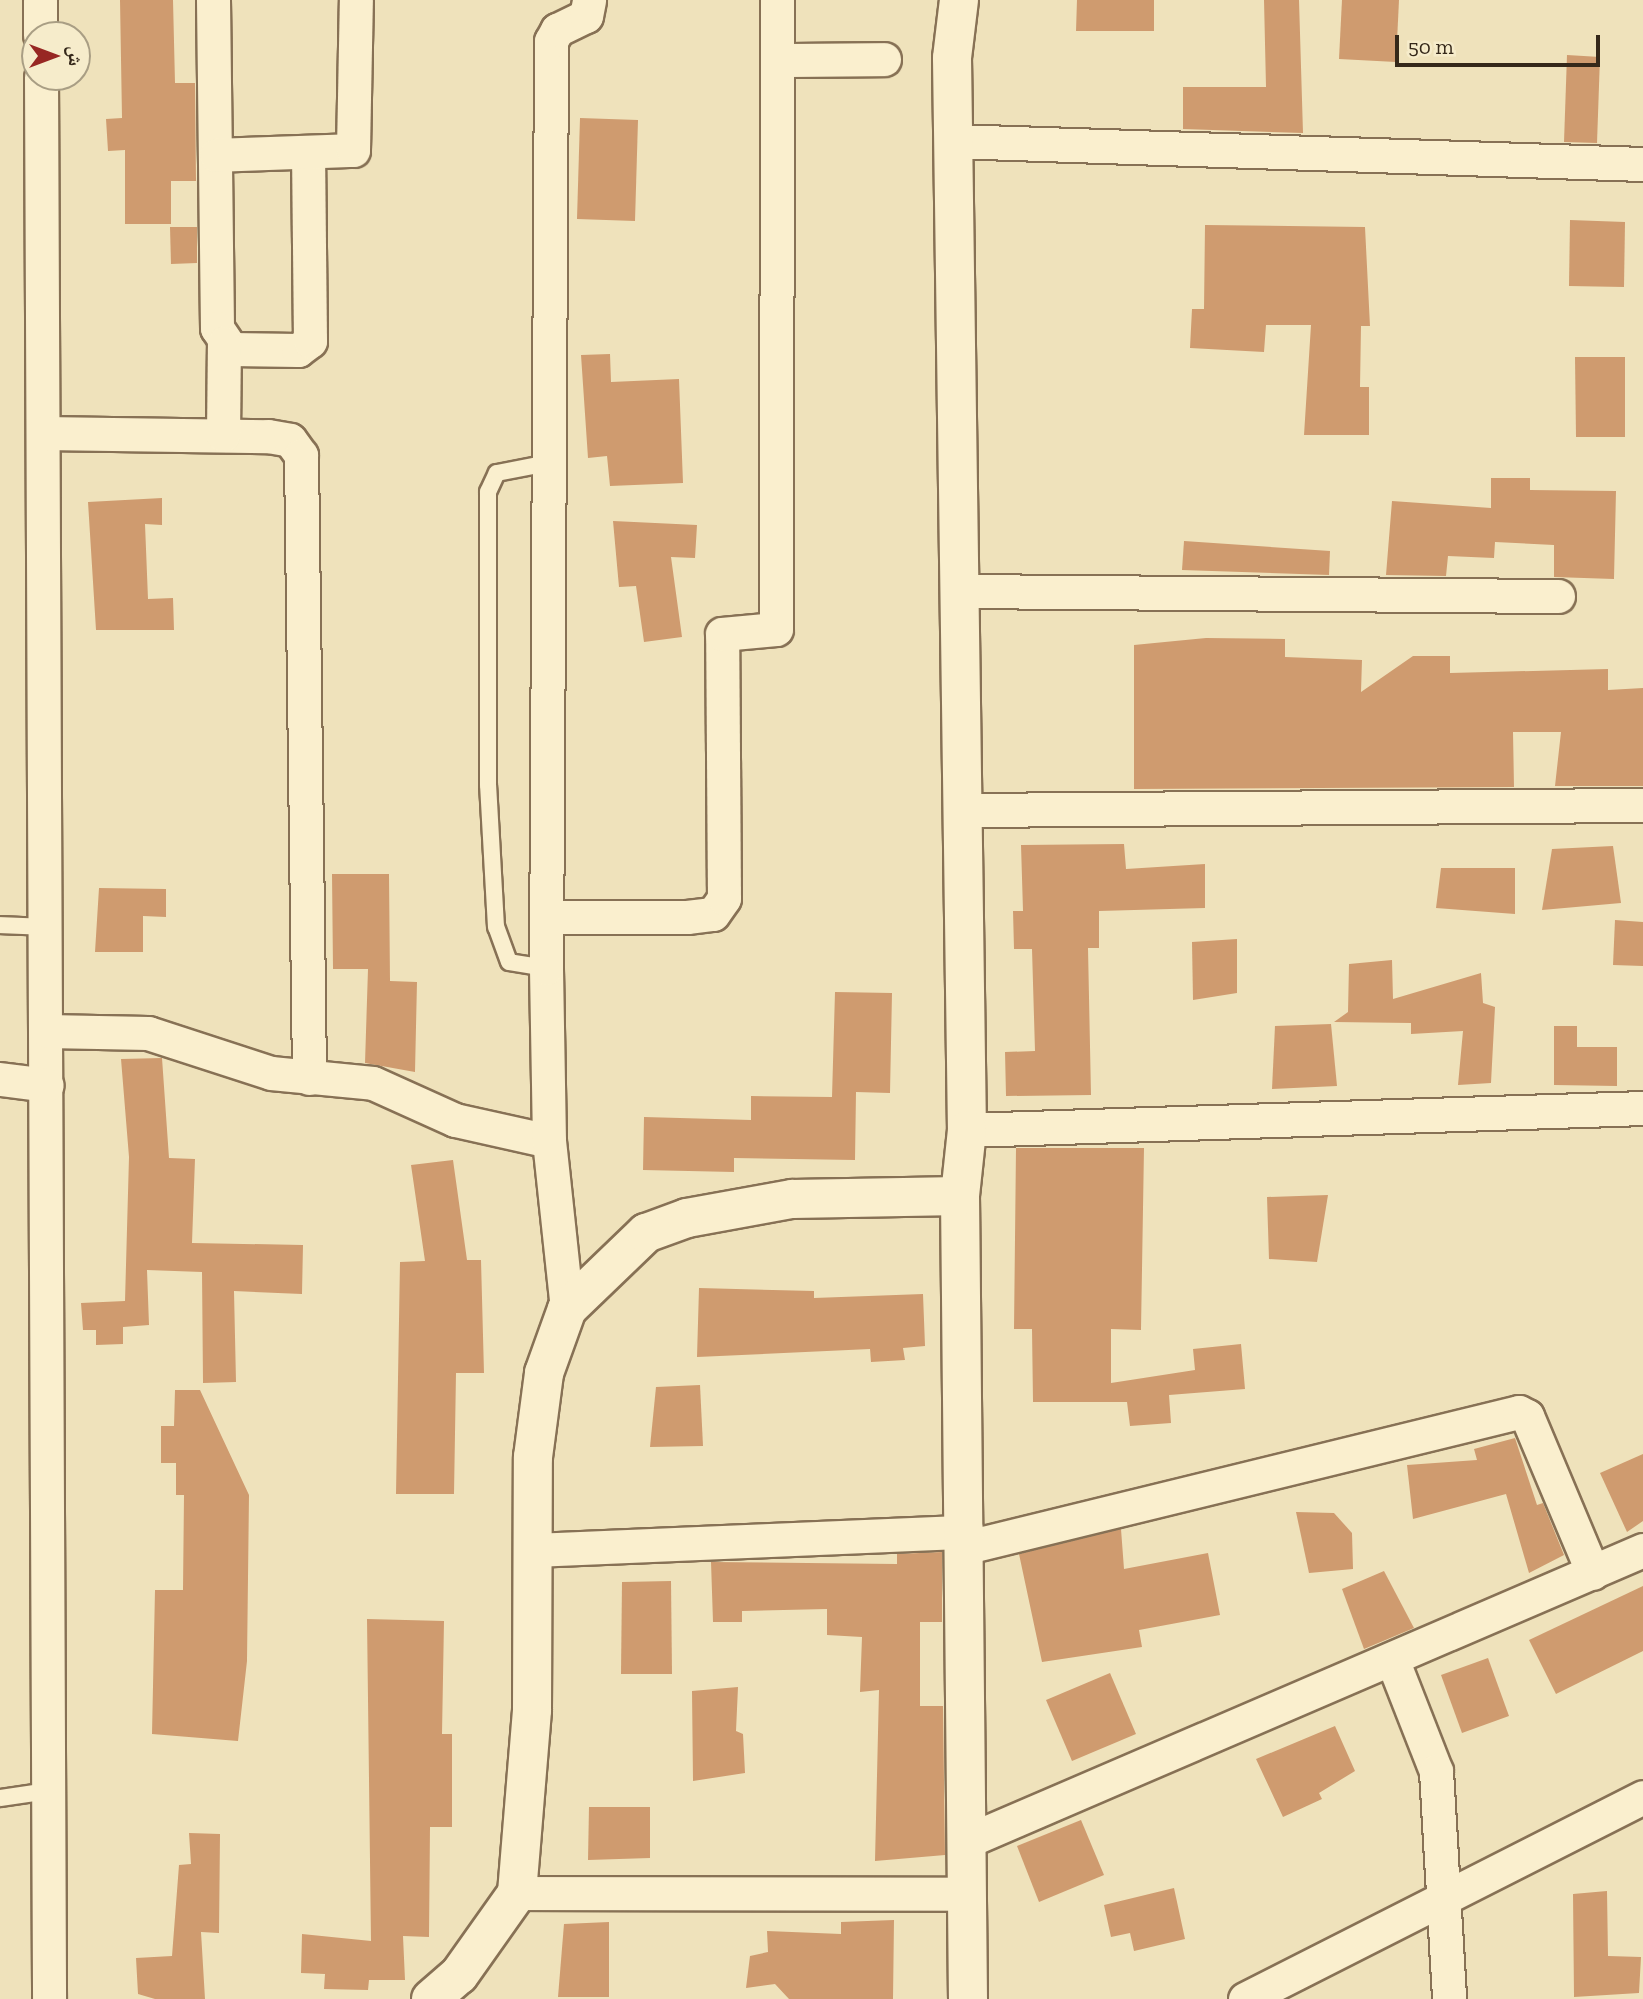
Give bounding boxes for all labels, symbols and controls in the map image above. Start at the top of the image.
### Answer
north arrow [21,21,91,91]
scale bar [1398,21,1603,65]
text: 50 m [1408,34,1454,59]
text: ش [64,46,87,66]

